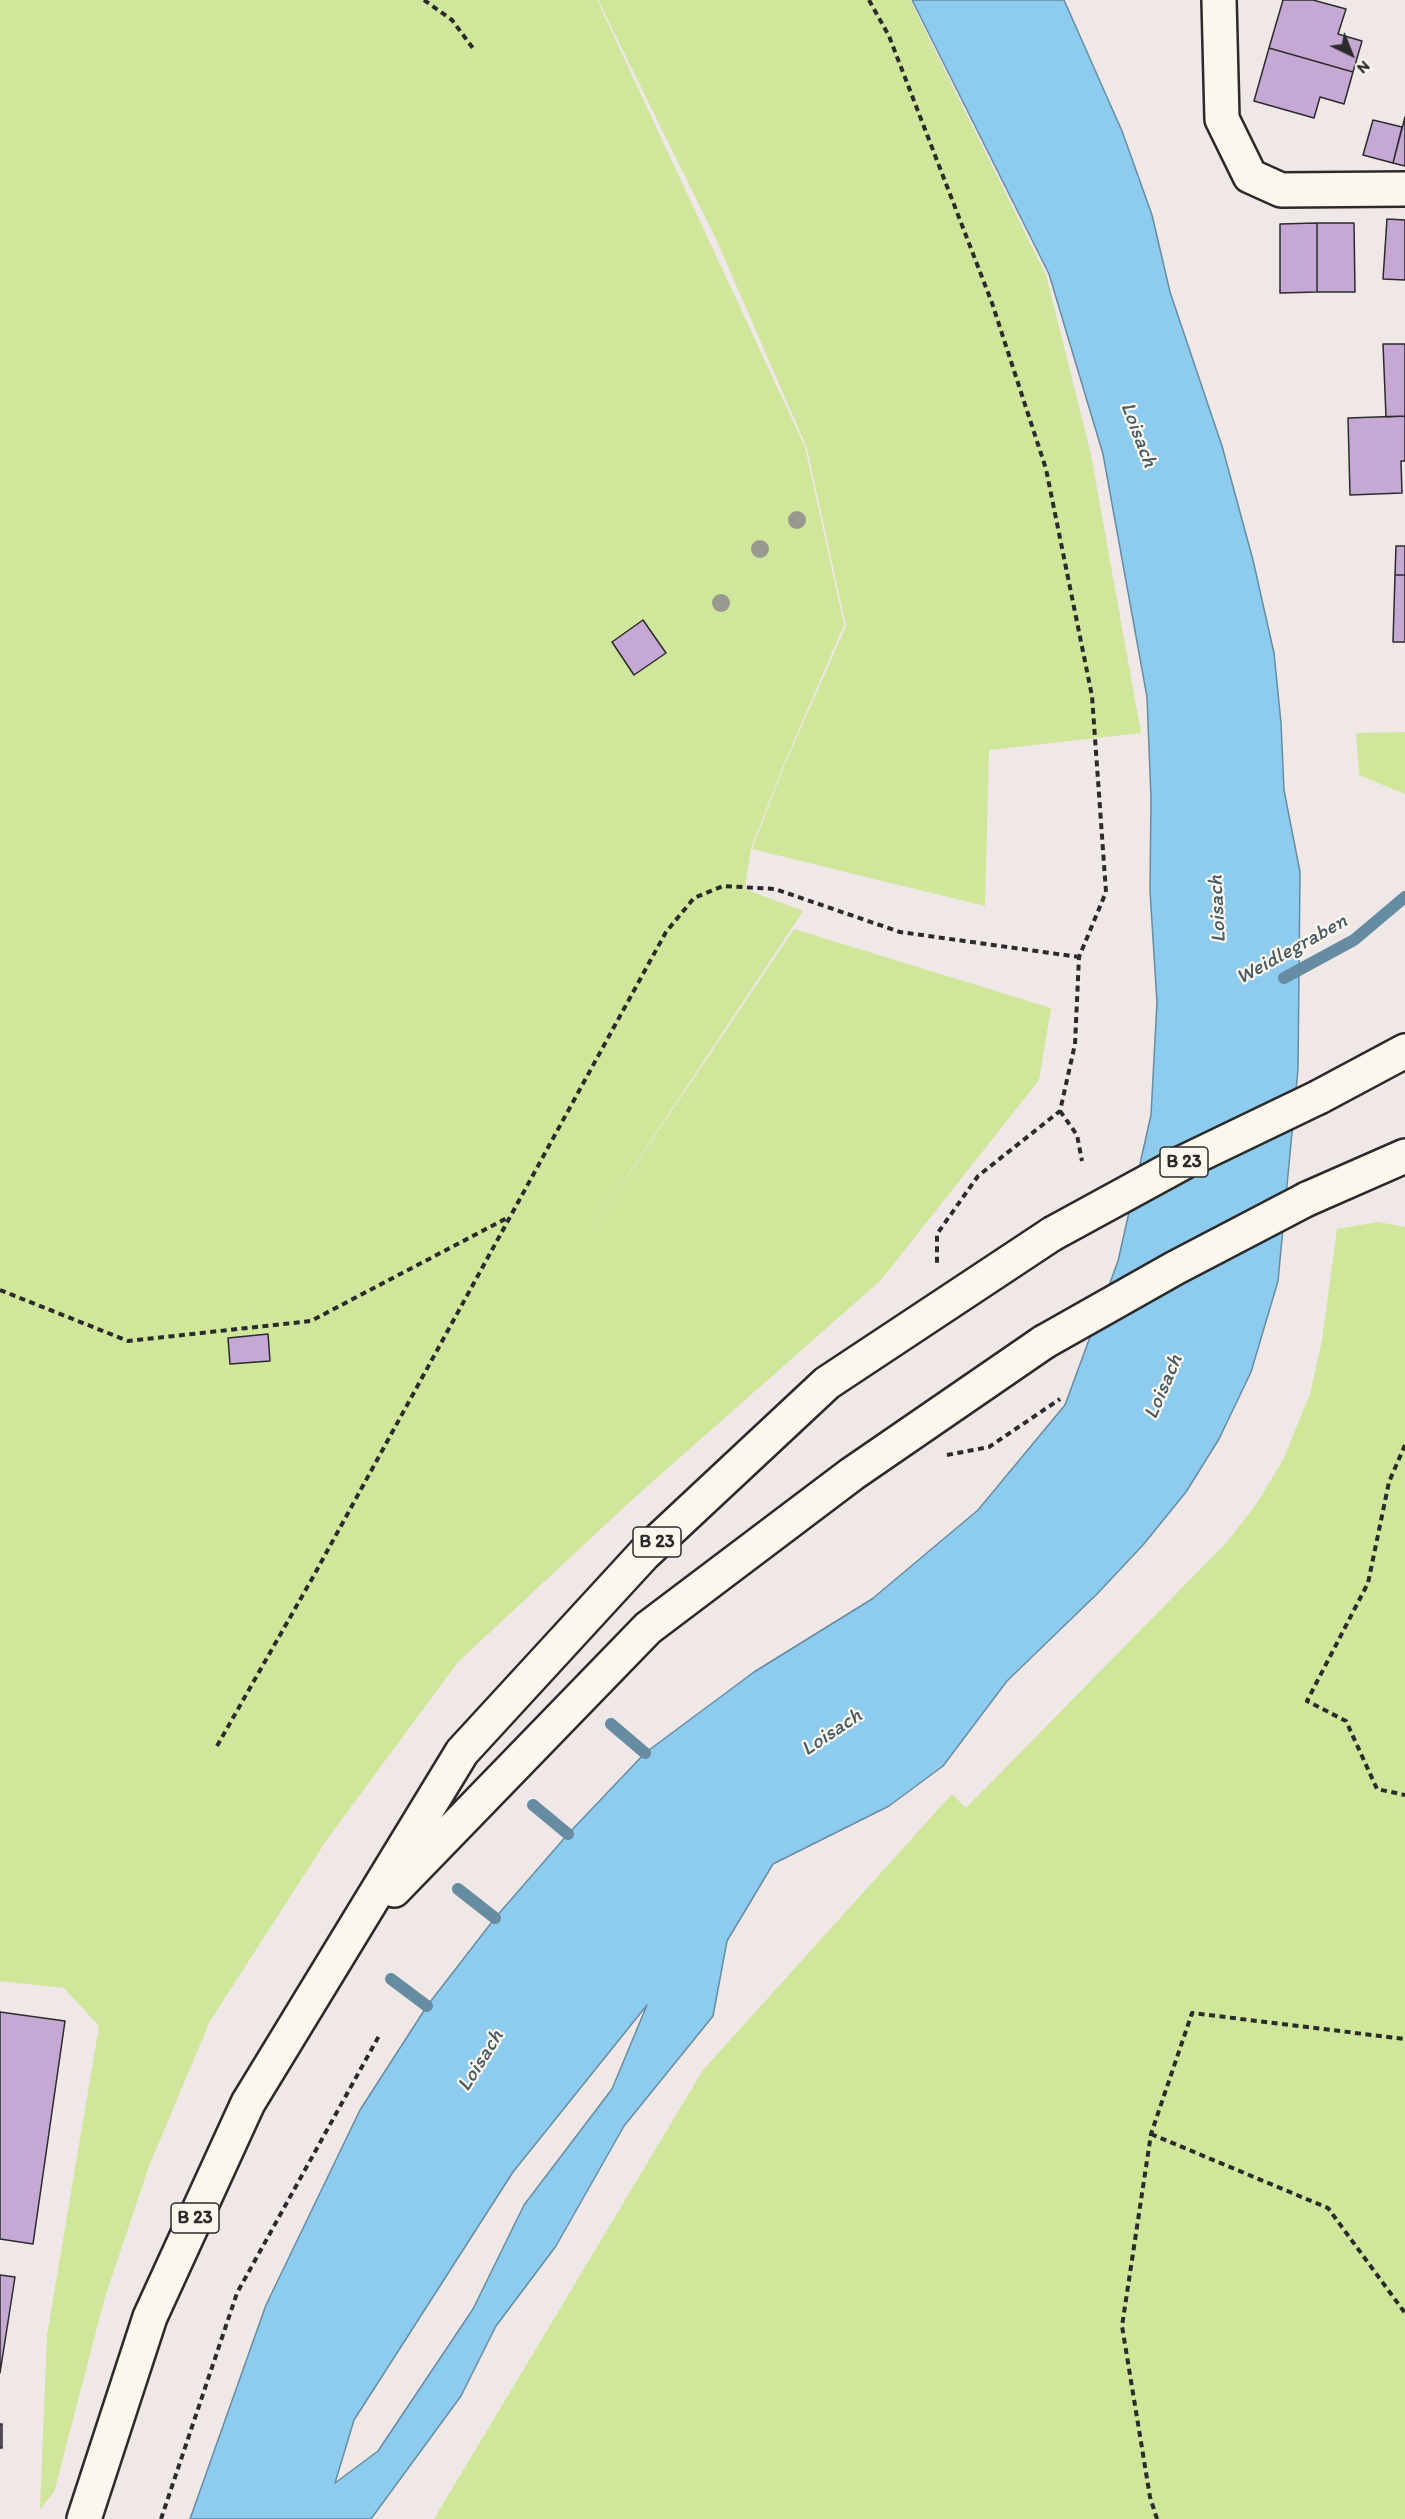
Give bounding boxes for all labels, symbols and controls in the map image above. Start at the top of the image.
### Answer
north arrow [1321,24,1381,84]
text: N [1353,57,1374,78]
water label: Loisach [1114,399,1162,471]
water label: Loisach [1204,875,1232,943]
water label: Weidlegraben [1232,909,1352,991]
road number: B 23 [1160,1147,1208,1177]
water label: Loisach [1139,1351,1189,1423]
road number: B 23 [633,1527,681,1557]
water label: Loisach [797,1704,867,1762]
water label: Loisach [452,2026,510,2096]
road number: B 23 [171,2203,219,2233]

